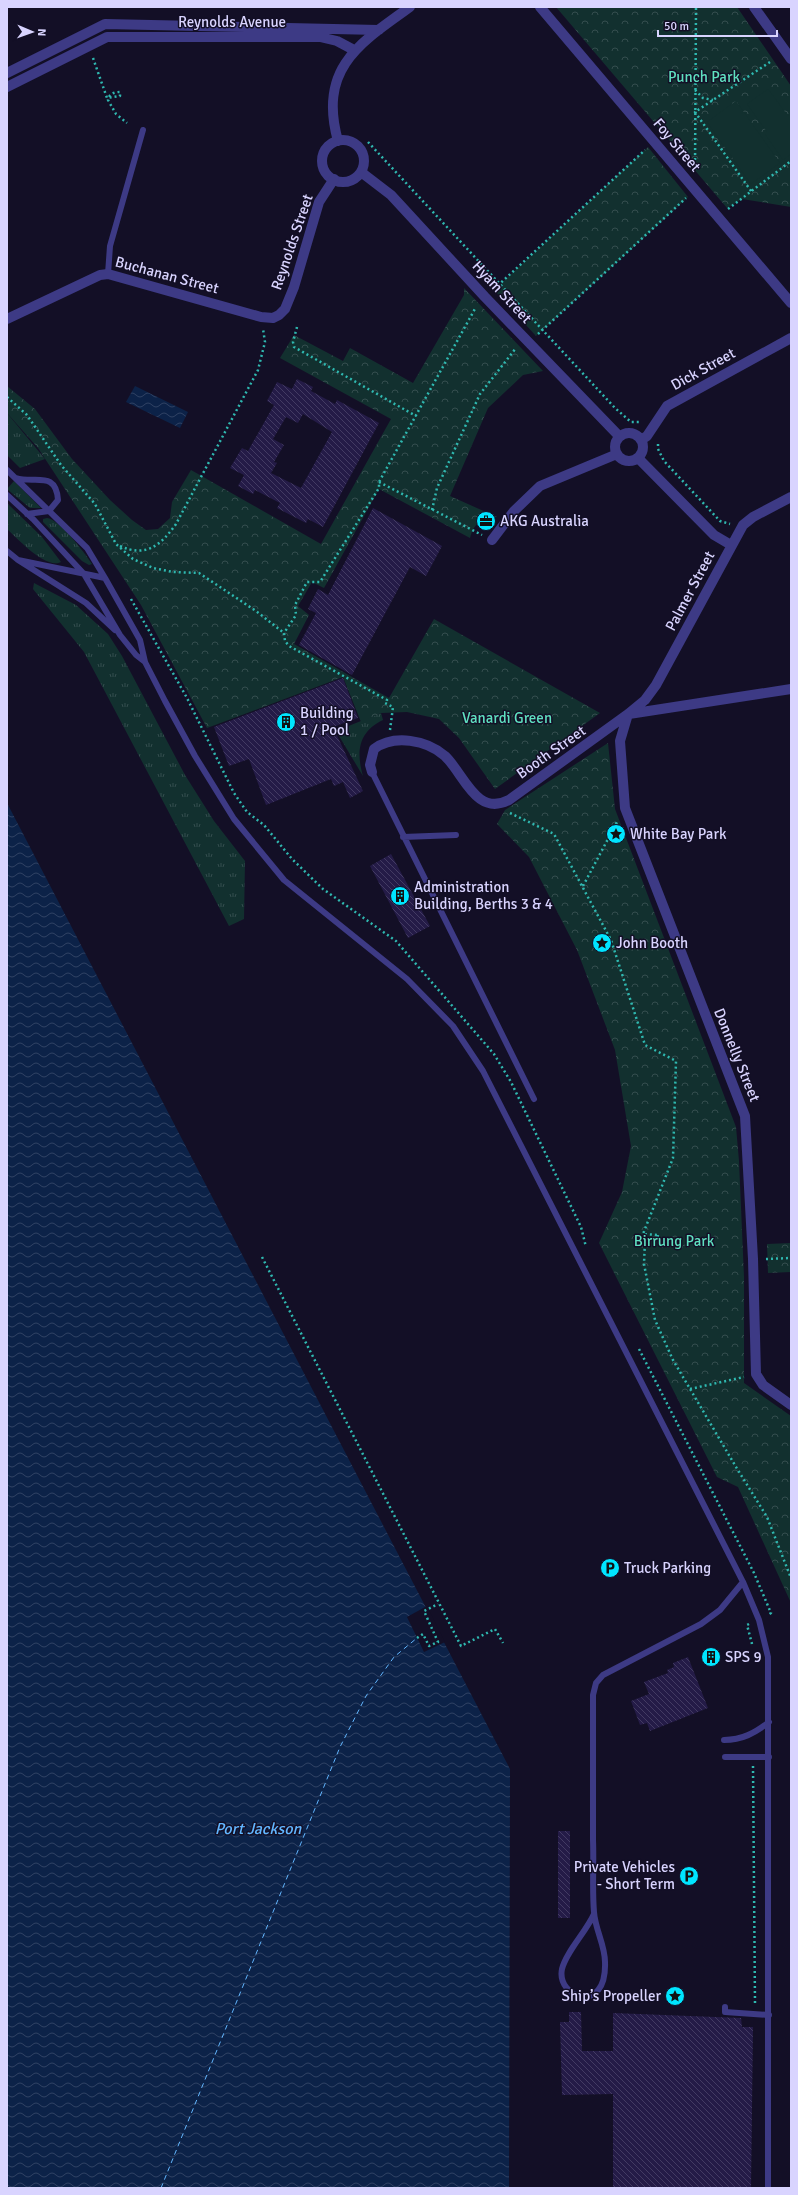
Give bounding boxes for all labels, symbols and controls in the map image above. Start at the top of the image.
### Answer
north arrow [12,12,52,52]
scale bar [658,12,777,38]
street label: Reynolds Avenue [178,13,286,31]
text: 50 m [664,19,689,34]
text: N [35,28,48,36]
park label: Punch Park [668,68,741,86]
street label: Foy Street [649,115,705,175]
street label: Reynolds Street [267,192,317,292]
street label: Buchanan Street [113,253,221,297]
street label: Hyam Street [469,257,535,327]
street label: Dick Street [668,344,738,394]
office icon: AKG Australia [475,510,497,532]
place label: AKG Australia [500,512,589,530]
street label: Palmer Street [661,548,719,634]
place label: Building 1 / Pool [300,704,354,739]
park label: Vanardi Green [462,709,552,727]
building icon: Building 1 / Pool [275,711,297,733]
street label: Booth Street [513,722,589,782]
place icon: White Bay Park [605,823,627,845]
place label: White Bay Park [630,825,727,843]
place label: Administration Building, Berths 3 & 4 [414,878,553,913]
building icon: Administration Building, Berths 3 & 4 [389,885,411,907]
place icon: John Booth [591,932,613,954]
place label: John Booth [616,934,688,952]
street label: Donnelly Street [710,1006,764,1104]
park label: Birrung Park [634,1232,715,1250]
parking icon: Truck Parking [599,1557,621,1579]
place label: Truck Parking [624,1559,711,1577]
building icon: SPS 9 [700,1646,722,1668]
place label: SPS 9 [725,1648,762,1666]
water label: Port Jackson [215,1819,303,1839]
place label: Private Vehicles - Short Term [574,1858,675,1893]
parking icon: Private Vehicles - Short Term [678,1865,700,1887]
place icon: Ship’s Propeller [664,1985,686,2007]
place label: Ship’s Propeller [562,1987,661,2005]

